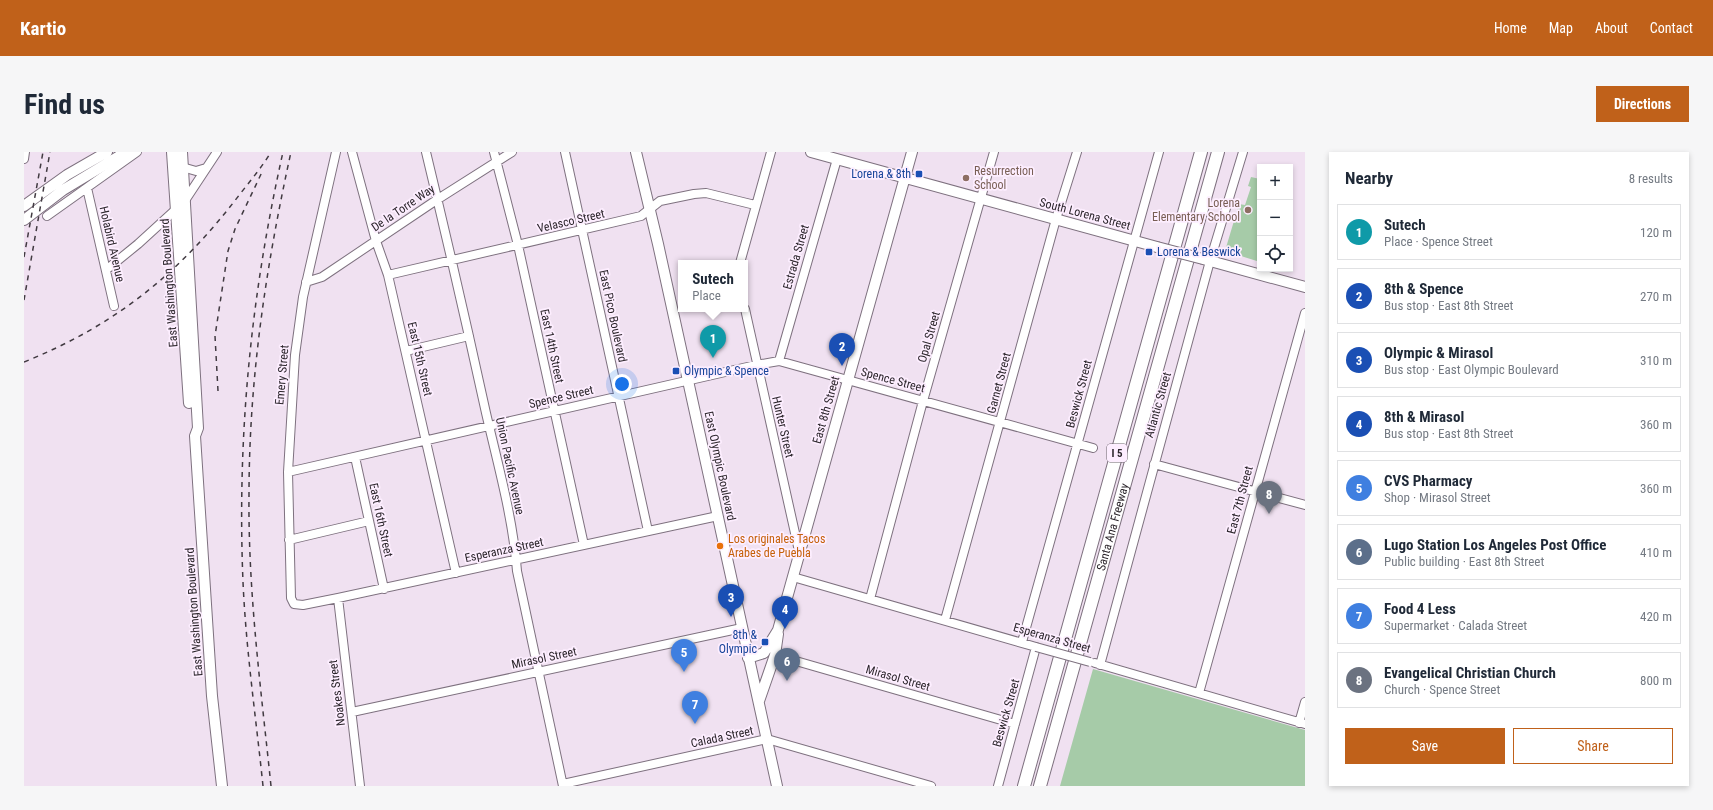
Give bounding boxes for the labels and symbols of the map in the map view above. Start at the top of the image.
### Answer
place label: Resurrection School [974,164,1034,192]
place label: Lorena & 8th [851,167,911,181]
marker: Lorena & 8th [914,169,924,179]
marker: Resurrection School [961,173,971,183]
street label: De la Torre Way [369,182,437,234]
street label: South Lorena Street [1038,195,1132,233]
place label: Lorena Elementary School [1152,196,1240,224]
street label: Holabird Avenue [96,205,128,284]
marker: Lorena Elementary School [1243,205,1253,215]
street label: Velasco Street [536,206,606,236]
street label: East Washington Boulevard [158,218,180,348]
street label: Estrada Street [780,223,812,291]
place label: Lorena & Beswick [1157,245,1241,259]
marker: Lorena & Beswick [1144,247,1154,257]
street label: East Pico Boulevard [596,268,630,364]
street label: East 14th Street [537,308,567,385]
street label: Opal Street [915,309,943,364]
street label: East 15th Street [405,321,435,398]
pin: 1 [700,325,726,358]
pin: 2 [829,333,855,366]
street label: Emery Street [272,344,292,406]
street label: Garnet Street [984,351,1014,415]
street label: Beswick Street [1063,358,1095,430]
place label: Olympic & Spence [684,364,769,378]
street label: Spence Street [859,365,927,395]
marker: Olympic & Spence [671,366,681,376]
street label: Atlantic Street [1142,370,1174,439]
your location [612,374,632,394]
street label: East 8th Street [810,374,842,445]
street label: Spence Street [527,383,595,411]
street label: Hunter Street [769,395,797,460]
street label: East Olympic Boulevard [702,410,738,522]
street label: Union Pacific Avenue [493,416,527,516]
road number: I 5 [1107,444,1127,462]
street label: East 7th Street [1224,464,1256,535]
pin: 8 [1256,481,1282,514]
street label: East 16th Street [366,482,396,559]
street label: Santa Ana Freeway [1094,482,1132,572]
place label: Los originales Tacos Arabes de Puebla [728,532,825,560]
street label: Esperanza Street [463,535,545,565]
marker: Los originales Tacos Arabes de Puebla [715,541,725,551]
street label: East Washington Boulevard [183,547,205,677]
pin: 3 [718,584,744,617]
pin: 4 [772,596,798,629]
street label: Esperanza Street [1012,620,1093,656]
place label: 8th & Olympic [719,628,757,656]
marker: 8th & Olympic [760,637,770,647]
pin: 5 [671,639,697,672]
street label: Mirasol Street [510,644,578,672]
pin: 6 [774,648,800,681]
street label: Noakes Street [326,659,348,727]
street label: Mirasol Street [864,662,932,694]
street label: Beswick Street [990,677,1023,749]
pin: 7 [682,691,708,724]
street label: Calada Street [689,723,755,750]

